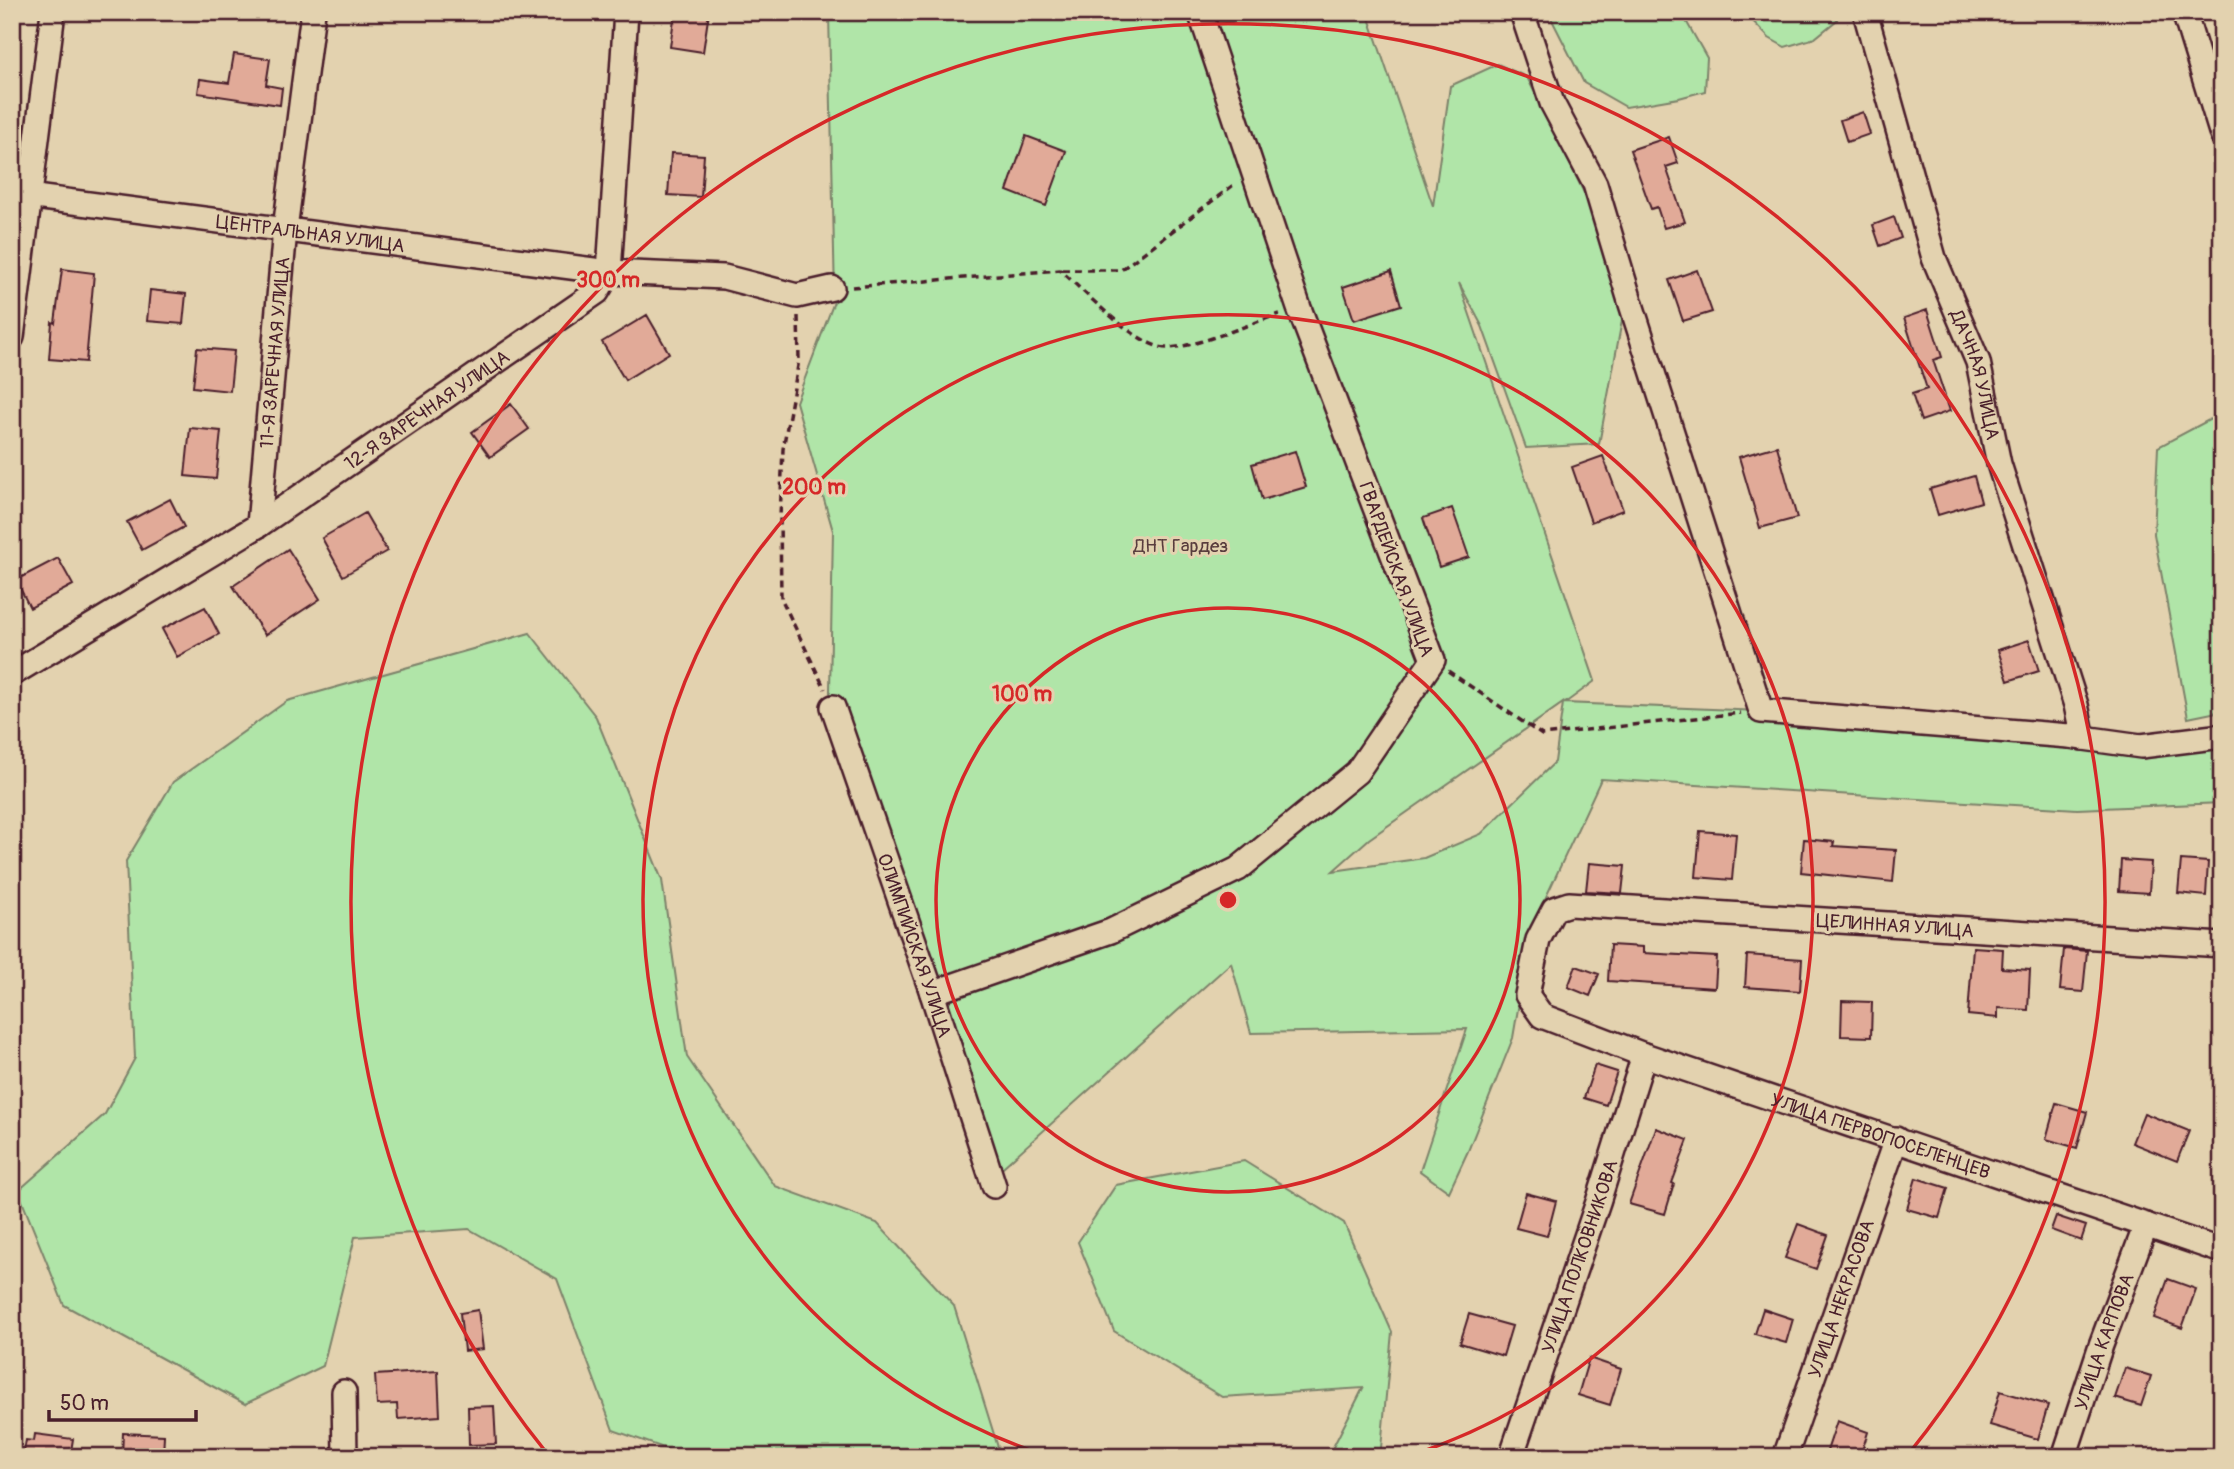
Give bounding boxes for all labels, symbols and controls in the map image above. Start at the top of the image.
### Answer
street label: ЦЕНТРАЛЬНАЯ УЛИЦА [215,210,406,258]
street label: 11-Я ЗАРЕЧНАЯ УЛИЦА [255,256,295,450]
text: 300 m [576,267,640,294]
street label: ДАЧНАЯ УЛИЦА [1944,305,2005,442]
street label: 12-Я ЗАРЕЧНАЯ УЛИЦА [340,345,514,476]
text: 200 m [782,474,846,501]
street label: ГВАРДЕЙСКАЯ УЛИЦА [1353,479,1439,660]
park label: ДНТ Гардез [1133,534,1228,558]
text: 100 m [992,681,1052,708]
street label: ОЛИМПИЙСКАЯ УЛИЦА [872,850,956,1041]
centre of rings [1216,888,1240,912]
street label: ЦЕЛИННАЯ УЛИЦА [1815,909,1974,943]
street label: УЛИЦА ПЕРВОПОСЕЛЕНЦЕВ [1767,1088,1993,1185]
street label: УЛИЦА ПОЛКОВНИКОВА [1536,1157,1623,1356]
street label: УЛИЦА НЕКРАСОВА [1803,1217,1880,1381]
street label: УЛИЦА КАРПОВА [2069,1270,2140,1413]
scale bar [49,1378,196,1422]
text: 50 m [60,1390,109,1417]

